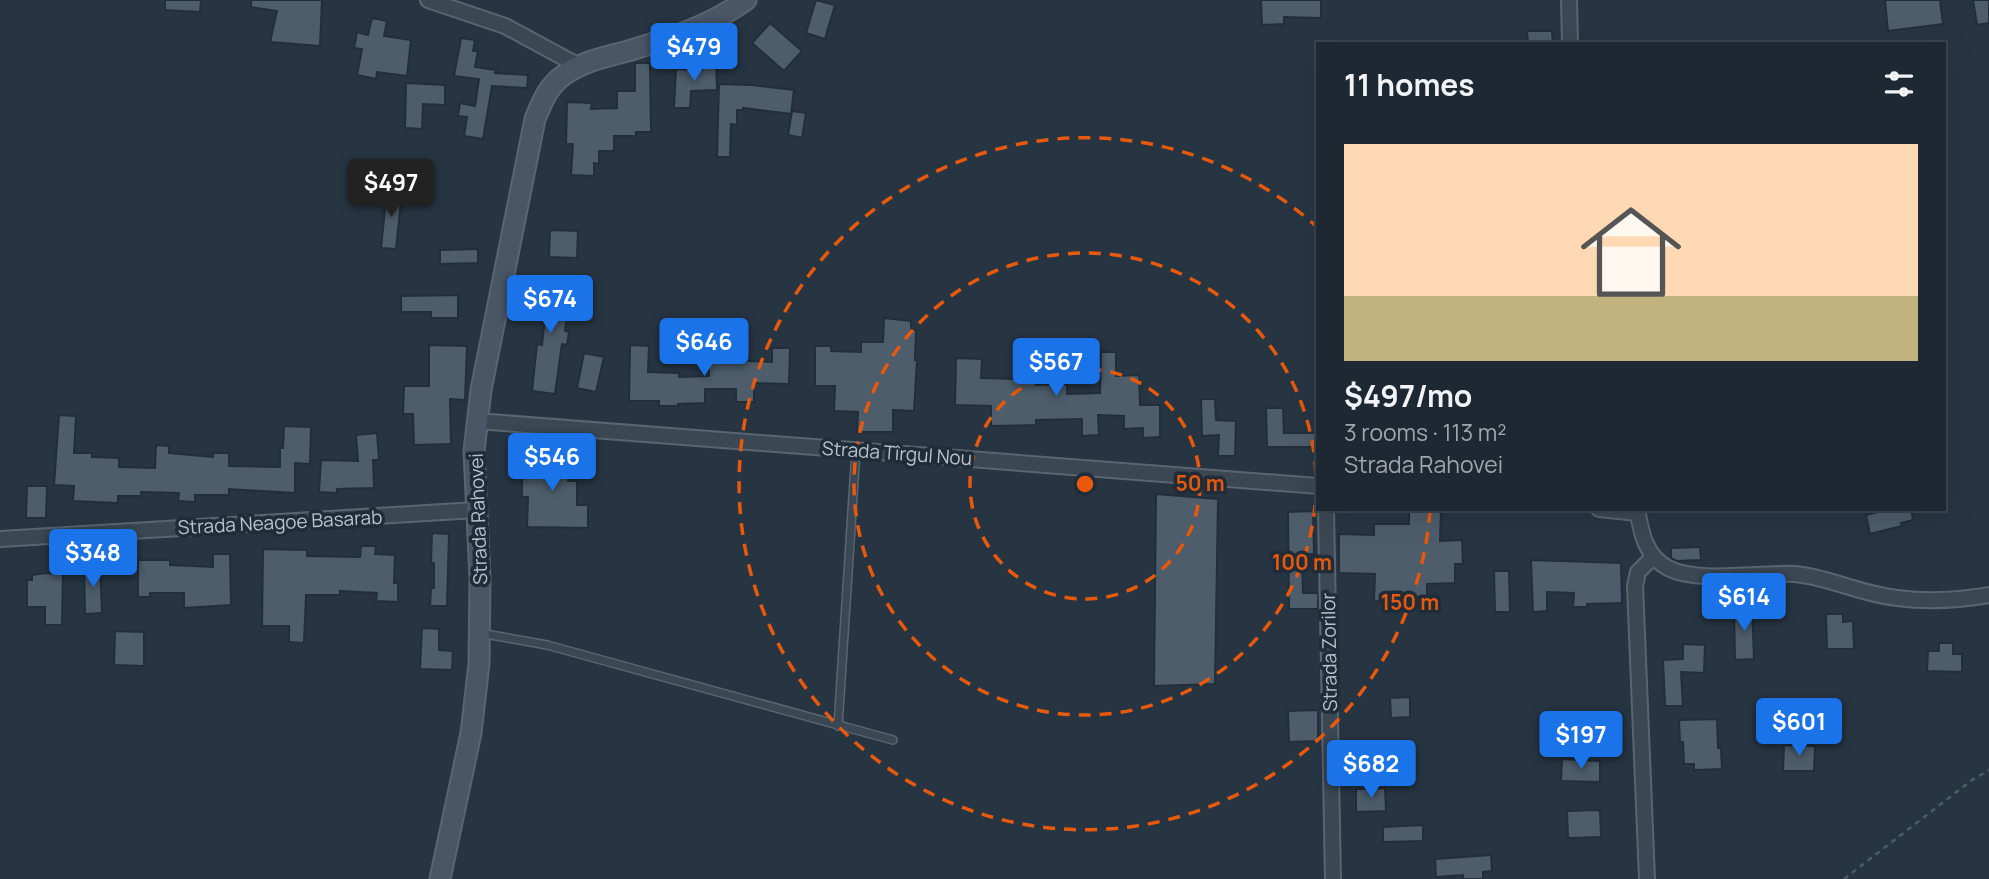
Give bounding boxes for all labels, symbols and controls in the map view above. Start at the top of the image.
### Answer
pin: $479 [653,24,735,83]
text: $479 [666,30,722,62]
text: 11 homes [1344,64,1475,105]
icon: filters [1880,65,1918,103]
pin: $497 [350,160,432,219]
text: $497 [364,166,418,198]
icon: home [1568,189,1694,315]
pin: $674 [509,276,591,335]
text: $674 [523,282,577,314]
pin: $646 [663,318,745,378]
text: $646 [675,325,733,357]
pin: $567 [1015,338,1097,398]
text: $567 [1029,345,1083,377]
text: $497/mo [1344,375,1472,416]
text: 3 rooms · 113 m² [1344,416,1507,448]
pin: $546 [511,434,593,493]
street label: Strada Tîrgul Nou [821,435,973,471]
text: $546 [524,440,580,472]
text: Strada Rahovei [1344,448,1503,480]
street label: Strada Rahovei [463,453,493,585]
text: 50 m [1175,469,1225,497]
centre of rings [1073,472,1097,496]
street label: Strada Neagoe Basarab [177,504,383,540]
pin: $348 [52,530,134,589]
text: $348 [65,536,121,568]
text: 100 m [1272,548,1332,576]
pin: $614 [1703,574,1785,633]
text: $614 [1718,580,1770,612]
text: 150 m [1381,588,1439,616]
street label: Strada Zorilor [1315,592,1343,712]
pin: $601 [1758,698,1840,758]
text: $601 [1772,705,1826,737]
pin: $197 [1540,712,1622,771]
text: $197 [1555,718,1607,750]
pin: $682 [1330,740,1412,800]
text: $682 [1343,747,1399,779]

